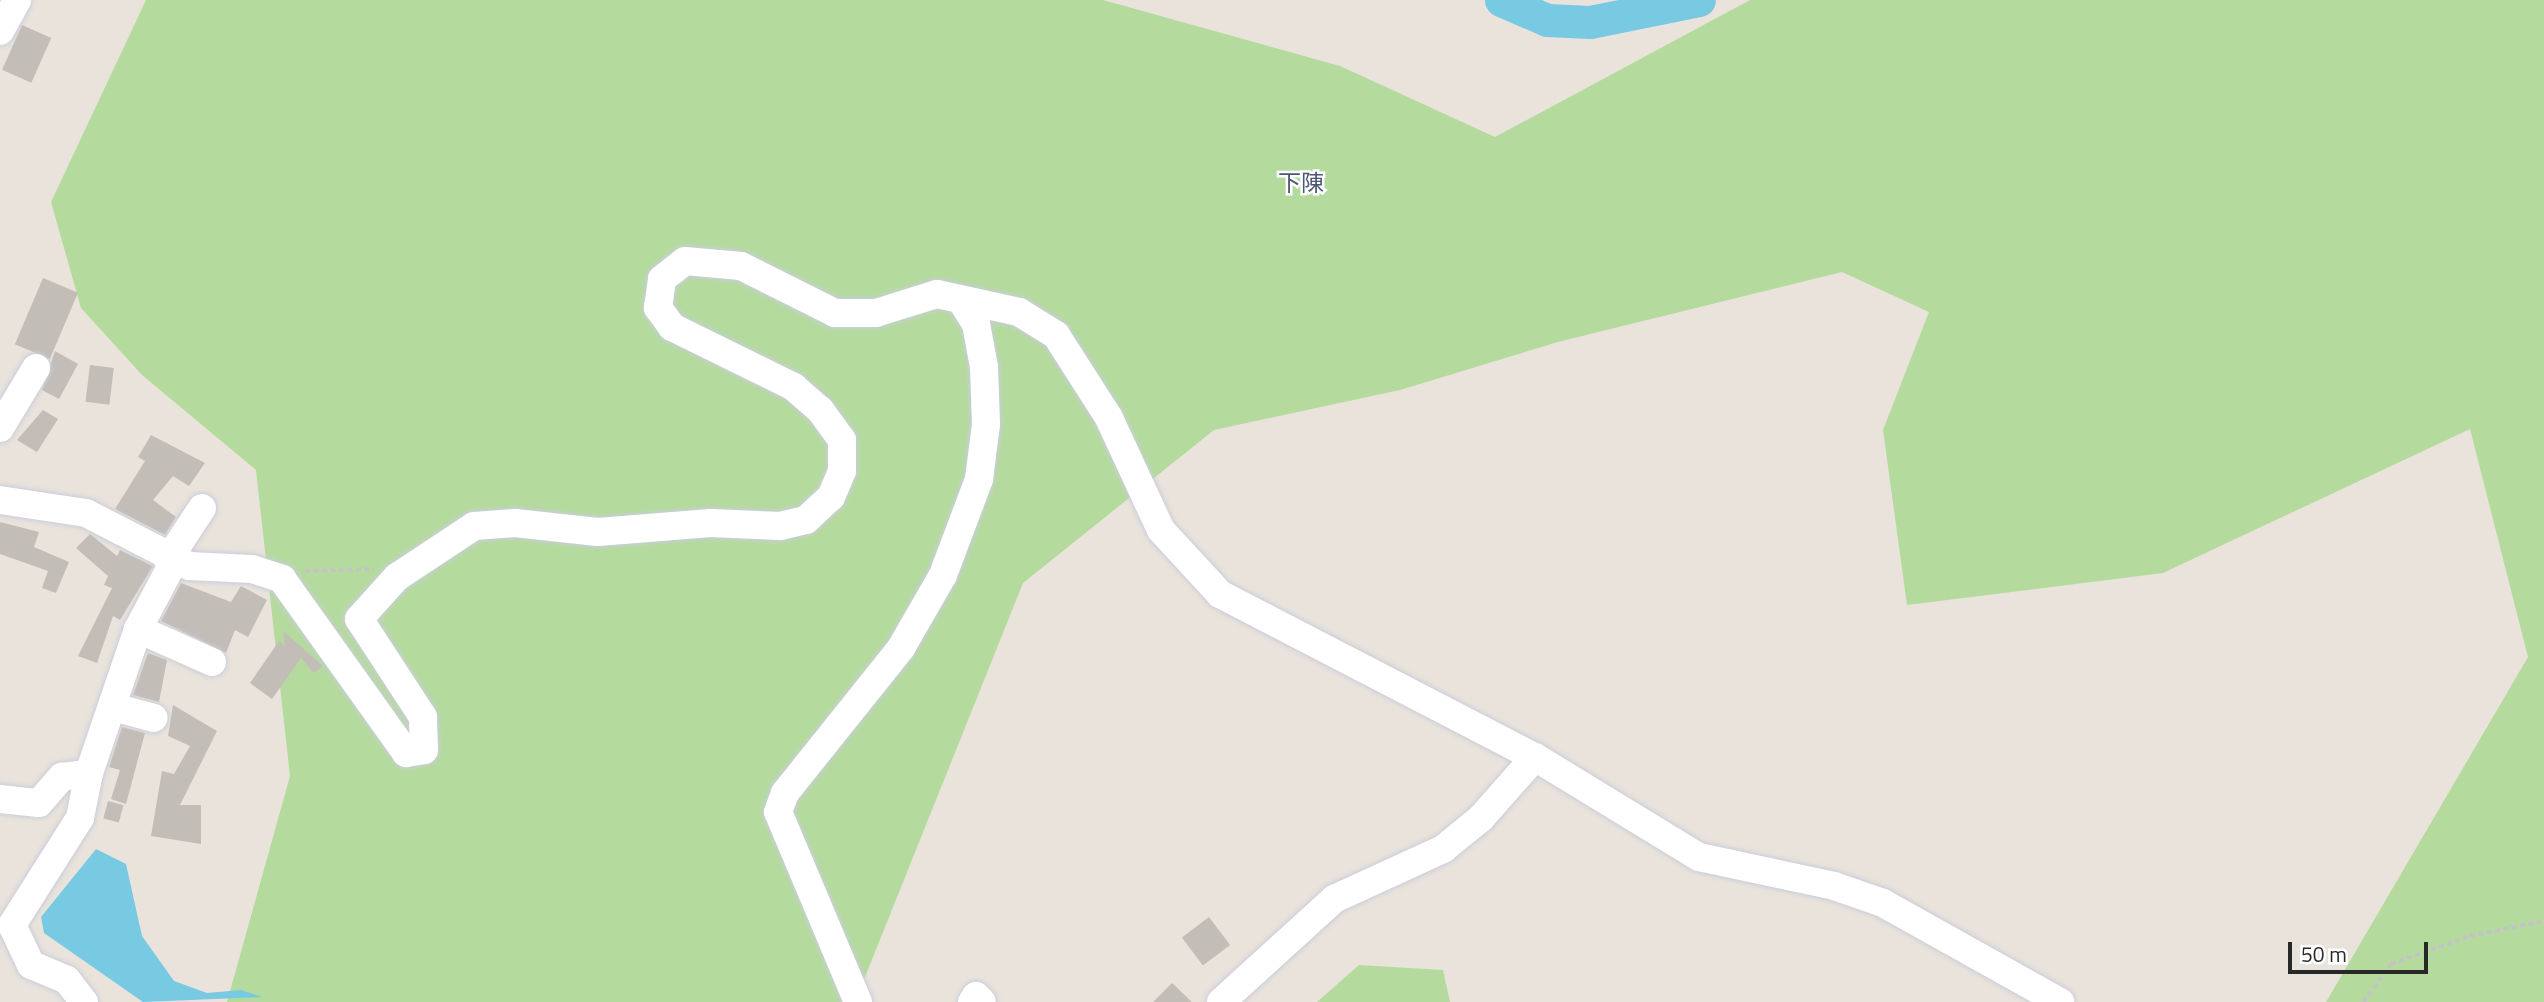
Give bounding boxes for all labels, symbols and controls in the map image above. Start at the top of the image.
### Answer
district label: 下陳 [1278,169,1324,197]
scale bar [2292,928,2432,972]
text: 50 m [2301,938,2347,970]

